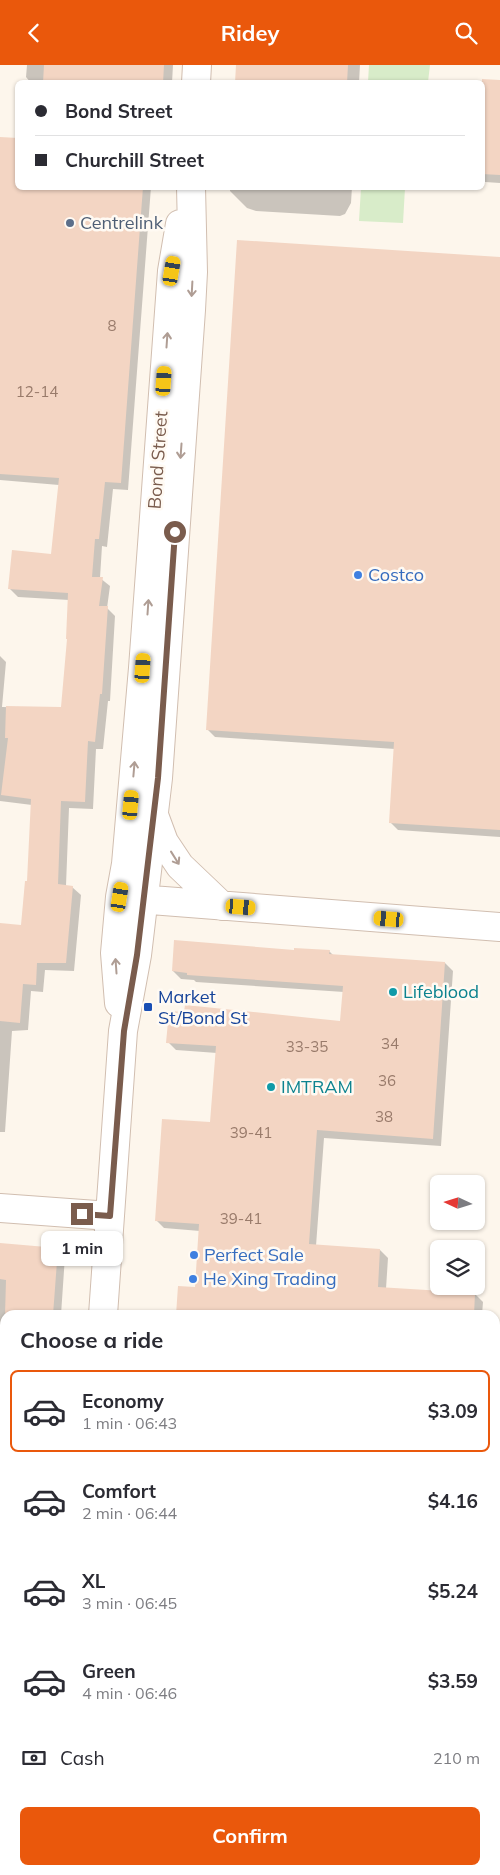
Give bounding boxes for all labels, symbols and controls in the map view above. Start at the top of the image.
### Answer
icon: back [20,19,48,47]
text: Ridey [221,19,279,47]
icon: search [452,19,480,47]
text: Bond Street [65,99,172,123]
text: Churchill Street [65,148,204,172]
place label: Centrelink [80,211,164,234]
marker: Centrelink [64,217,76,229]
car [162,255,181,287]
one-way arrow [188,280,197,296]
house number: 8 [107,316,117,335]
one-way arrow [162,333,172,349]
car [155,366,172,396]
house number: 12-14 [16,382,58,401]
street label: Bond Street [143,410,172,510]
one-way arrow [176,443,185,459]
route start [164,521,186,543]
place label: Costco [368,563,424,586]
marker: Costco [352,569,364,581]
one-way arrow [143,599,152,615]
car [134,653,151,683]
one-way arrow [129,761,139,777]
car [122,789,139,821]
one-way arrow [170,851,180,865]
car [110,881,129,913]
car [225,898,256,916]
car [373,910,404,928]
one-way arrow [111,958,120,974]
place label: Lifeblood [403,980,479,1003]
place label: Market St/Bond St [158,985,248,1029]
marker: Lifeblood [387,986,399,998]
marker: Market St/Bond St [142,1001,154,1013]
house number: 34 [381,1034,399,1053]
house number: 33-35 [286,1037,328,1056]
house number: 36 [378,1071,396,1090]
place label: IMTRAM [281,1075,353,1098]
marker: IMTRAM [265,1081,277,1093]
house number: 38 [375,1107,393,1126]
house number: 39-41 [230,1123,272,1142]
north arrow [430,1175,485,1230]
map controls [430,1175,485,1295]
route end [71,1203,93,1225]
house number: 39-41 [220,1209,262,1228]
callout: 1 min [41,1231,123,1267]
text: 1 min [61,1238,103,1258]
button: layers [430,1240,485,1295]
place label: Perfect Sale [204,1243,304,1266]
marker: Perfect Sale [188,1249,200,1261]
place label: He Xing Trading [203,1267,337,1290]
marker: He Xing Trading [187,1273,199,1285]
text: Choose a ride [20,1326,163,1354]
icon: car [22,1389,67,1434]
text: Economy [82,1389,164,1413]
text: $3.09 [428,1399,478,1423]
text: 1 min · 06:43 [82,1413,177,1433]
icon: car [22,1479,67,1524]
text: Comfort [82,1479,156,1503]
text: $4.16 [428,1489,478,1513]
text: 2 min · 06:44 [82,1503,177,1523]
icon: car [22,1569,67,1614]
text: XL [82,1569,105,1593]
text: $5.24 [428,1579,478,1603]
text: 3 min · 06:45 [82,1593,177,1613]
icon: car [22,1659,67,1704]
text: Green [82,1659,136,1683]
text: $3.59 [428,1669,478,1693]
text: 4 min · 06:46 [82,1683,177,1703]
icon: cash [20,1744,48,1772]
text: Cash [60,1746,105,1770]
text: 210 m [433,1748,480,1768]
button: Confirm [20,1807,480,1865]

